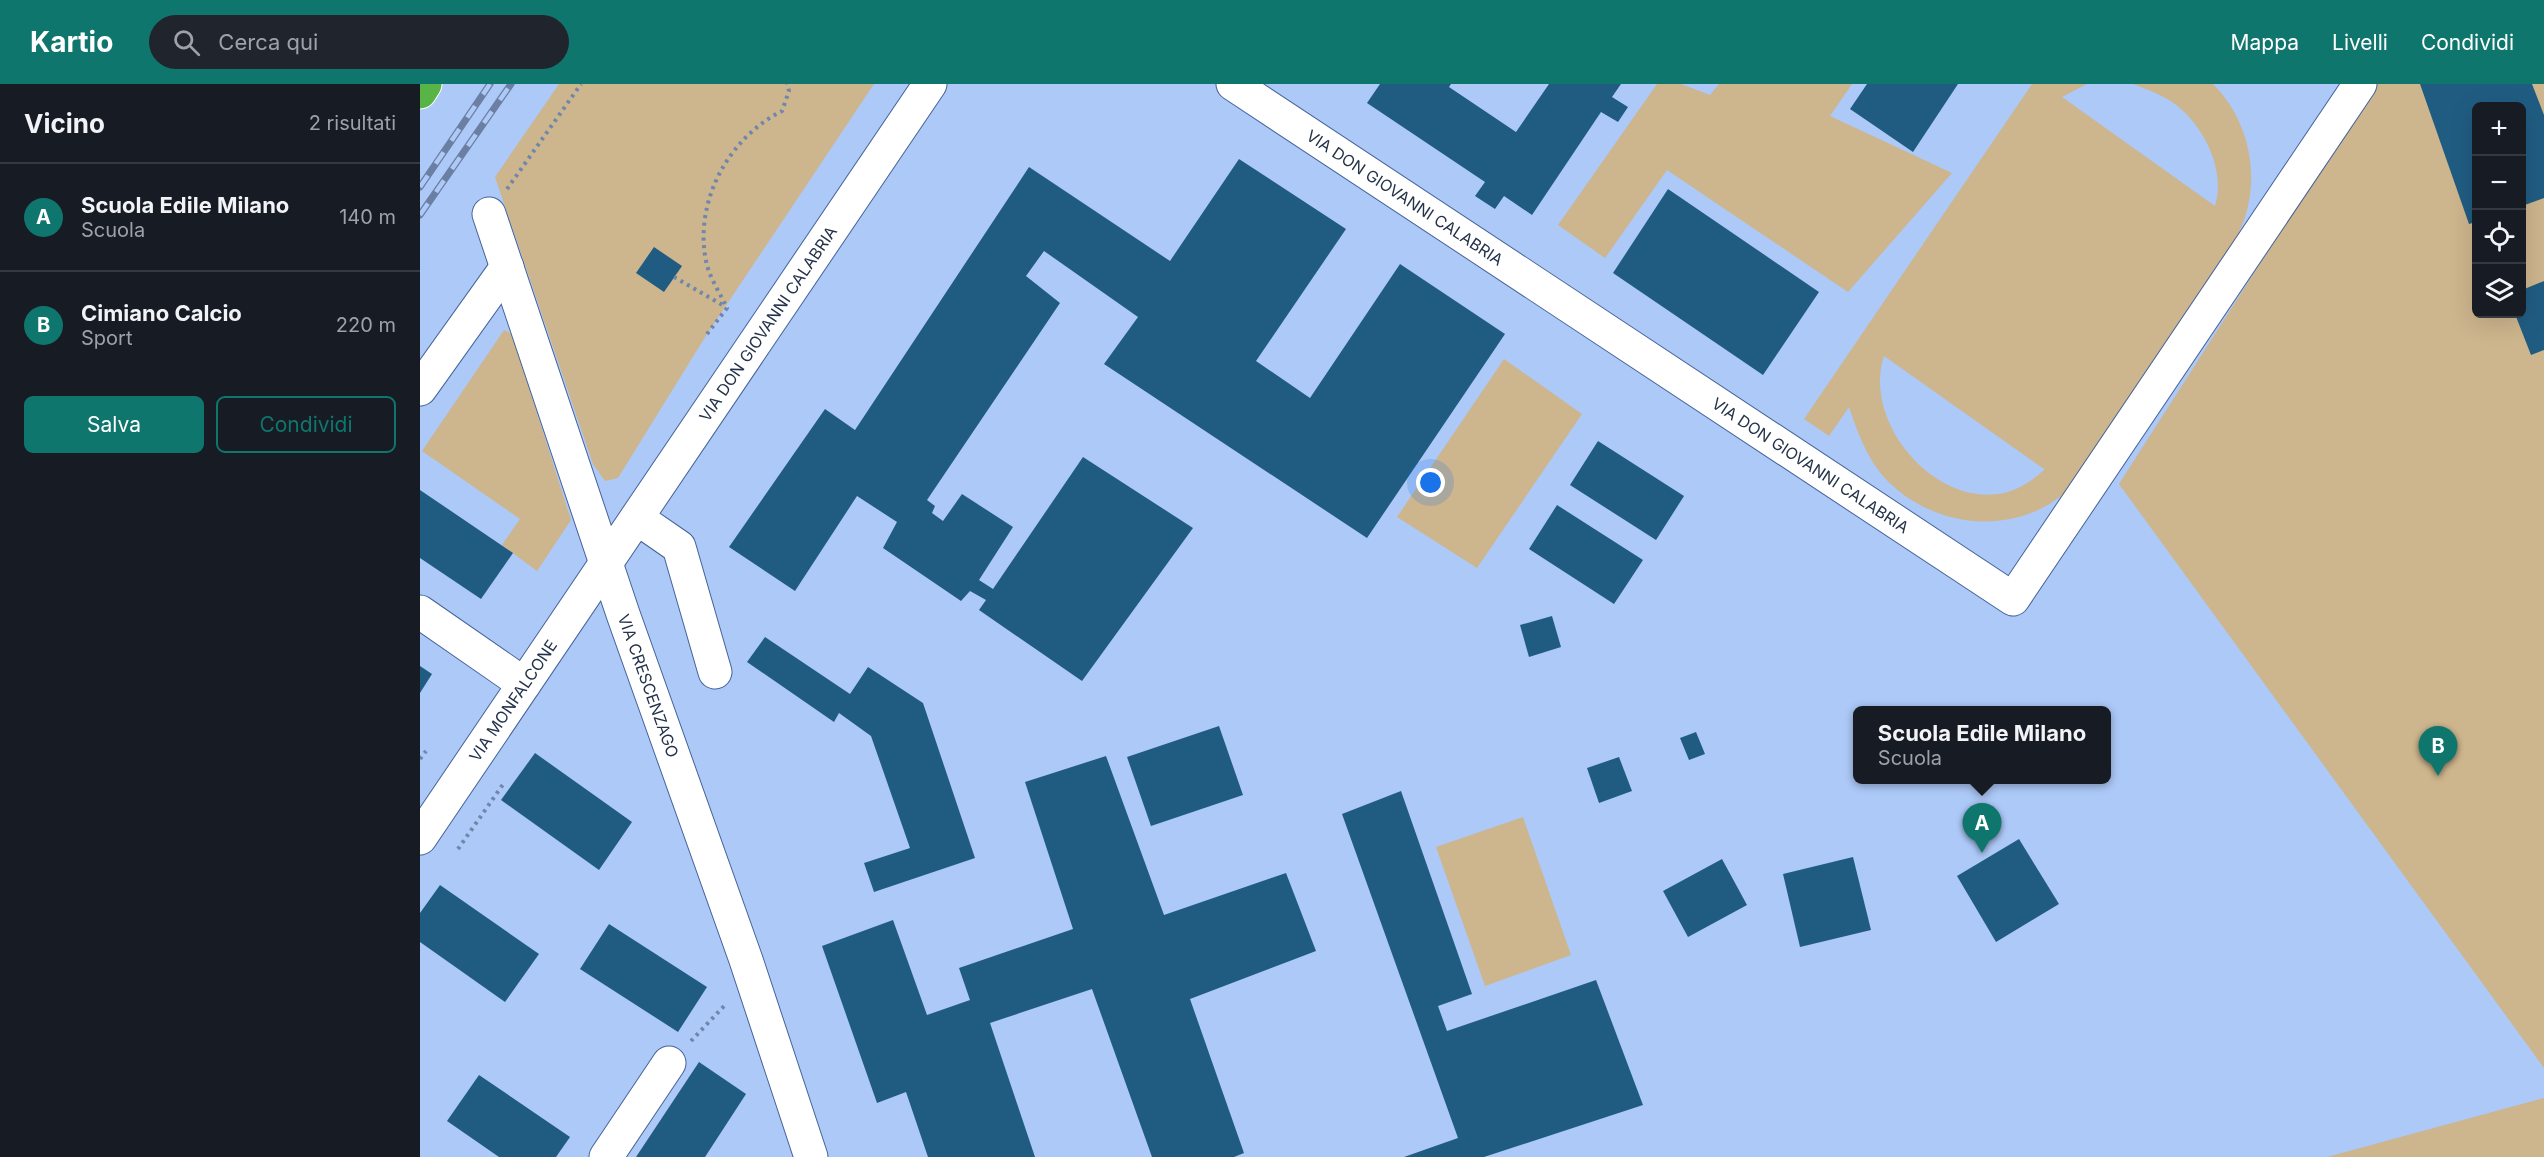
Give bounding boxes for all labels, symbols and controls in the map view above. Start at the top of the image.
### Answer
search box [149,15,569,69]
text: Kartio [30,25,113,59]
icon: search [170,26,203,59]
text: Cerca qui [218,29,318,55]
text: Mappa [2231,30,2299,55]
text: Livelli [2332,30,2388,55]
text: Condividi [2421,30,2514,55]
map controls [2472,102,2526,318]
button: + [2472,102,2526,156]
text: Vicino [24,108,105,139]
text: 2 risultati [309,111,396,135]
street label: VIA DON GIOVANNI CALABRIA [1303,125,1507,270]
button: − [2472,156,2526,210]
text: Scuola Edile Milano [81,192,289,218]
text: A [36,205,51,229]
text: 140 m [339,205,396,229]
button: locate [2472,210,2526,264]
text: Scuola [81,218,145,242]
street label: VIA DON GIOVANNI CALABRIA [695,222,841,425]
button: layers [2472,264,2526,318]
text: Cimiano Calcio [81,300,242,326]
text: B [37,313,50,337]
text: 220 m [336,313,396,337]
text: Sport [81,326,132,350]
street label: VIA DON GIOVANNI CALABRIA [1708,393,1913,537]
button: Salva [24,396,204,453]
button: Condividi [216,396,396,453]
your location [1416,468,1445,497]
street label: VIA CRESCENZAGO [614,611,683,760]
street label: VIA MONFALCONE [465,636,561,765]
popup [1853,706,2111,784]
text: Scuola Edile Milano [1878,720,2086,746]
pin: B [2418,726,2458,776]
text: Scuola [1878,746,1942,770]
pin: A [1962,804,2002,853]

